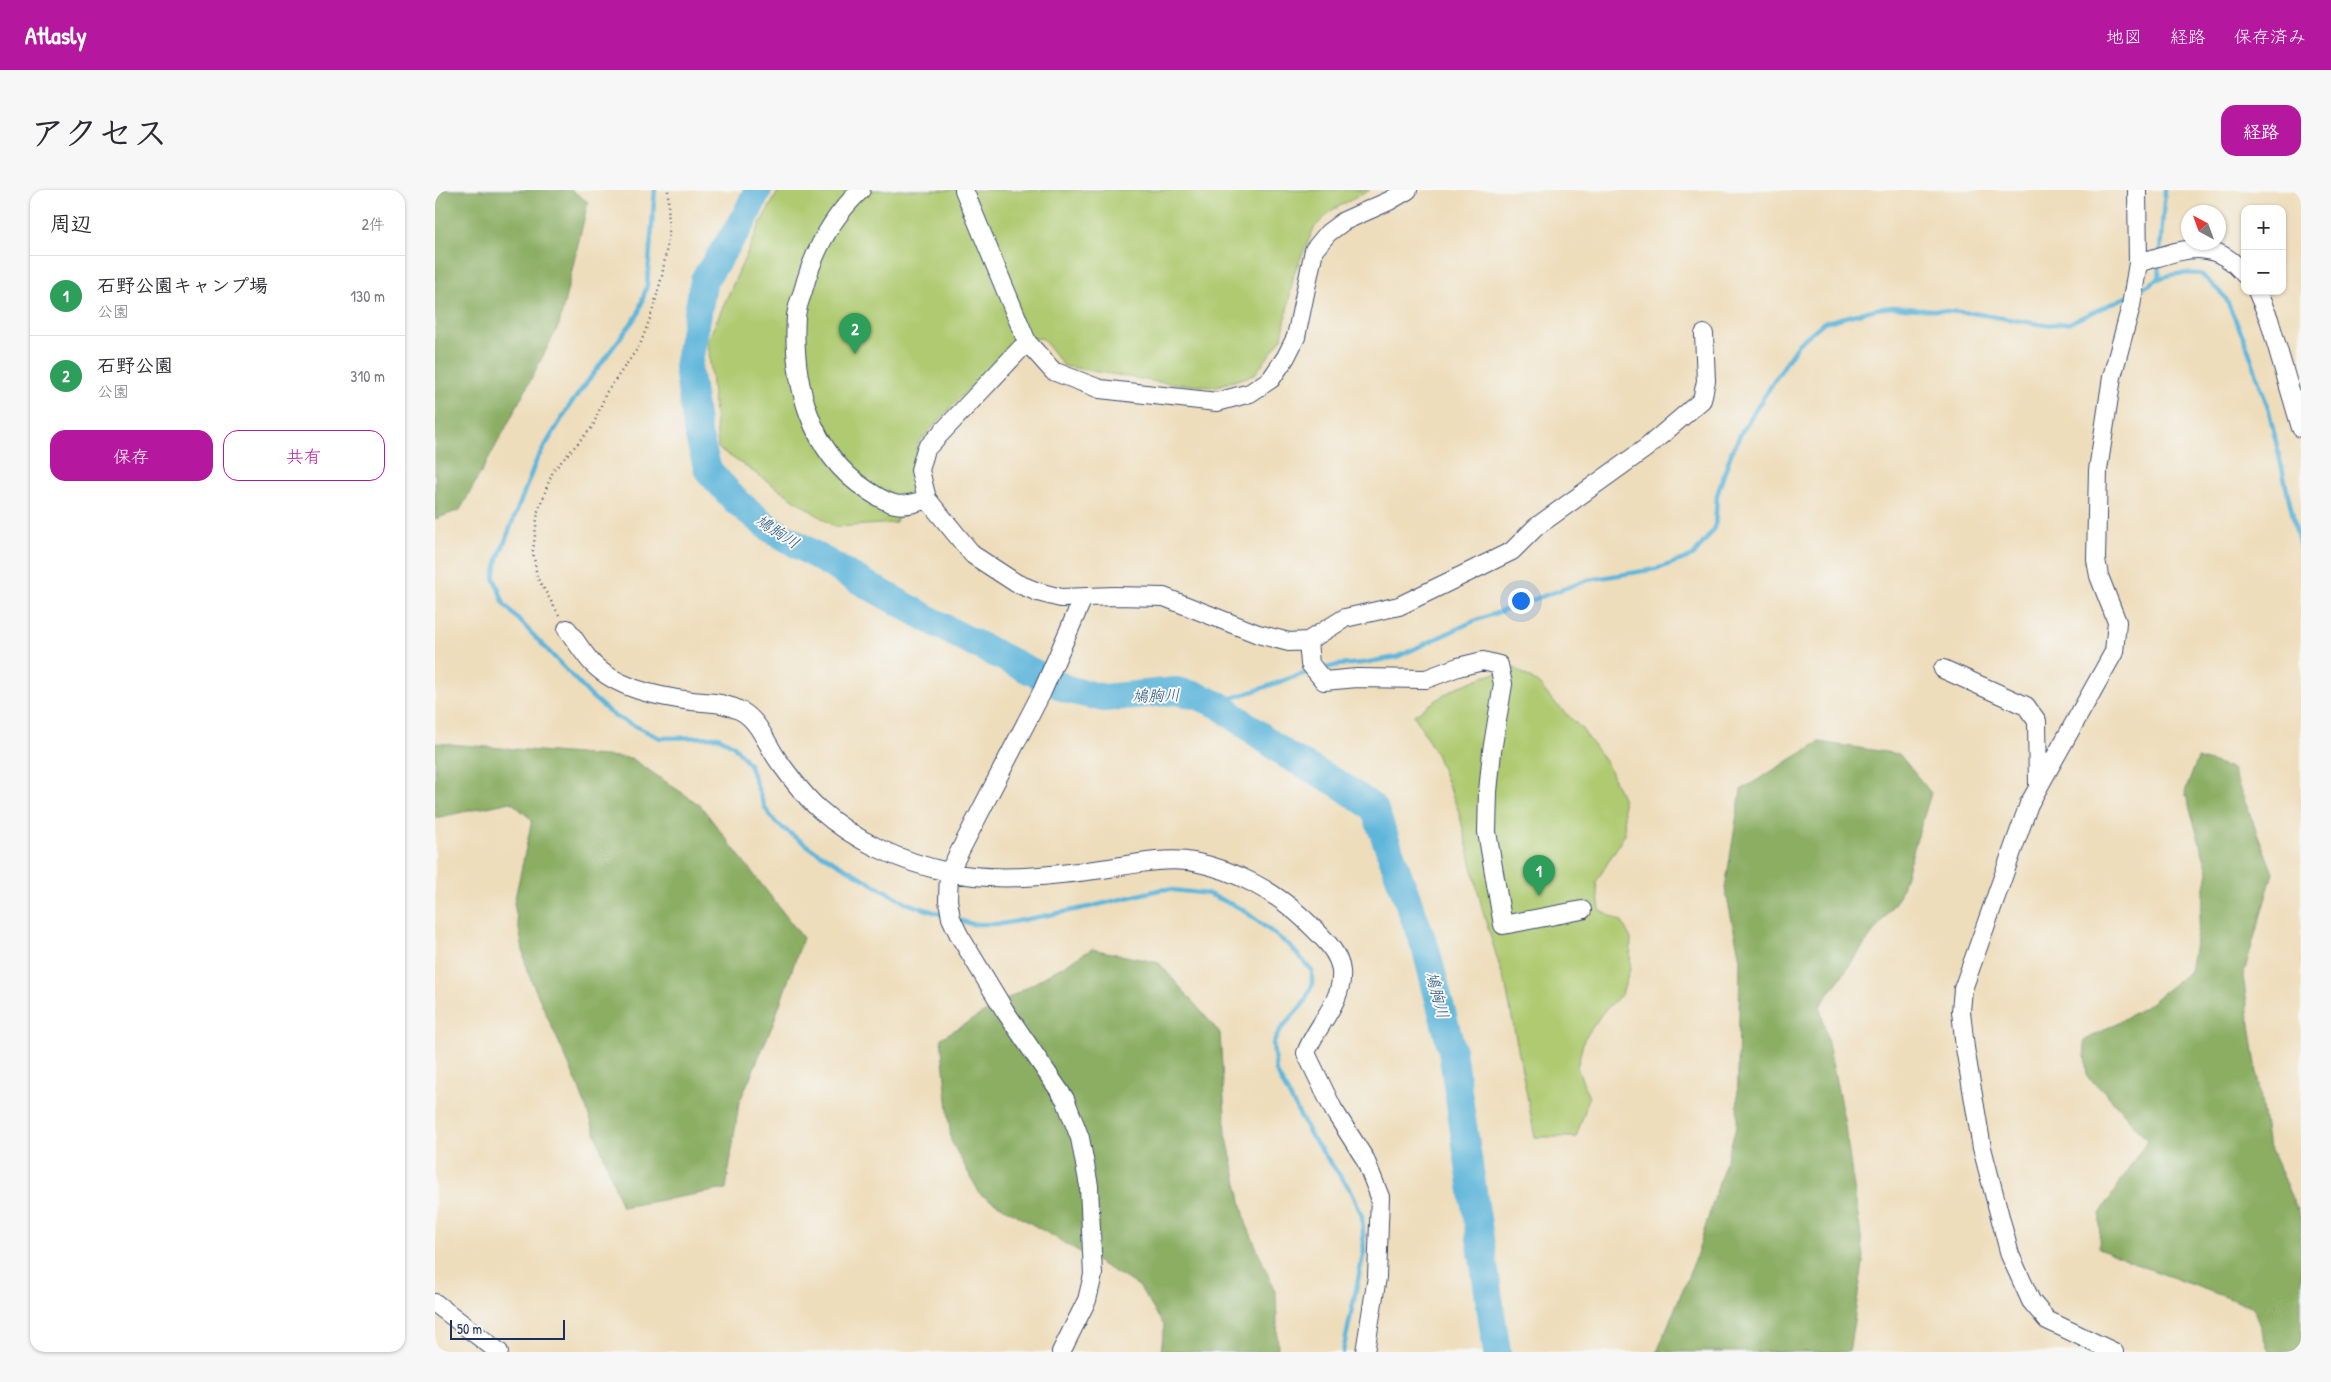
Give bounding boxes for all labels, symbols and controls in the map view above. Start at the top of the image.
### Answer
text: Atlasly [25,19,87,51]
text: 地図 [2106,24,2142,49]
text: 経路 [2170,24,2206,49]
text: 保存済み [2234,24,2306,49]
button: 経路 [2221,105,2301,156]
text: アクセス [30,109,168,156]
north arrow [2181,205,2226,250]
map controls [2241,205,2286,295]
button: + [2241,205,2286,250]
text: 周辺 [50,209,92,238]
text: 2件 [362,213,385,235]
button: − [2241,250,2286,295]
text: 石野公園キャンプ場 [97,272,268,298]
text: 1 [63,285,69,307]
text: 130 m [350,285,385,307]
text: 公園 [97,300,129,322]
pin: 2 [839,313,871,354]
text: 石野公園 [97,352,173,378]
text: 2 [62,365,70,387]
text: 310 m [350,365,385,387]
text: 公園 [97,380,129,402]
button: 保存 [50,430,213,481]
button: 共有 [223,430,385,481]
water label: 鳩胸川 [752,509,804,553]
your location [1508,588,1534,614]
water label: 鳩胸川 [1132,683,1180,707]
pin: 1 [1523,855,1555,896]
water label: 鳩胸川 [1421,969,1455,1021]
scale bar [450,1317,565,1340]
text: 50 m [457,1319,482,1338]

